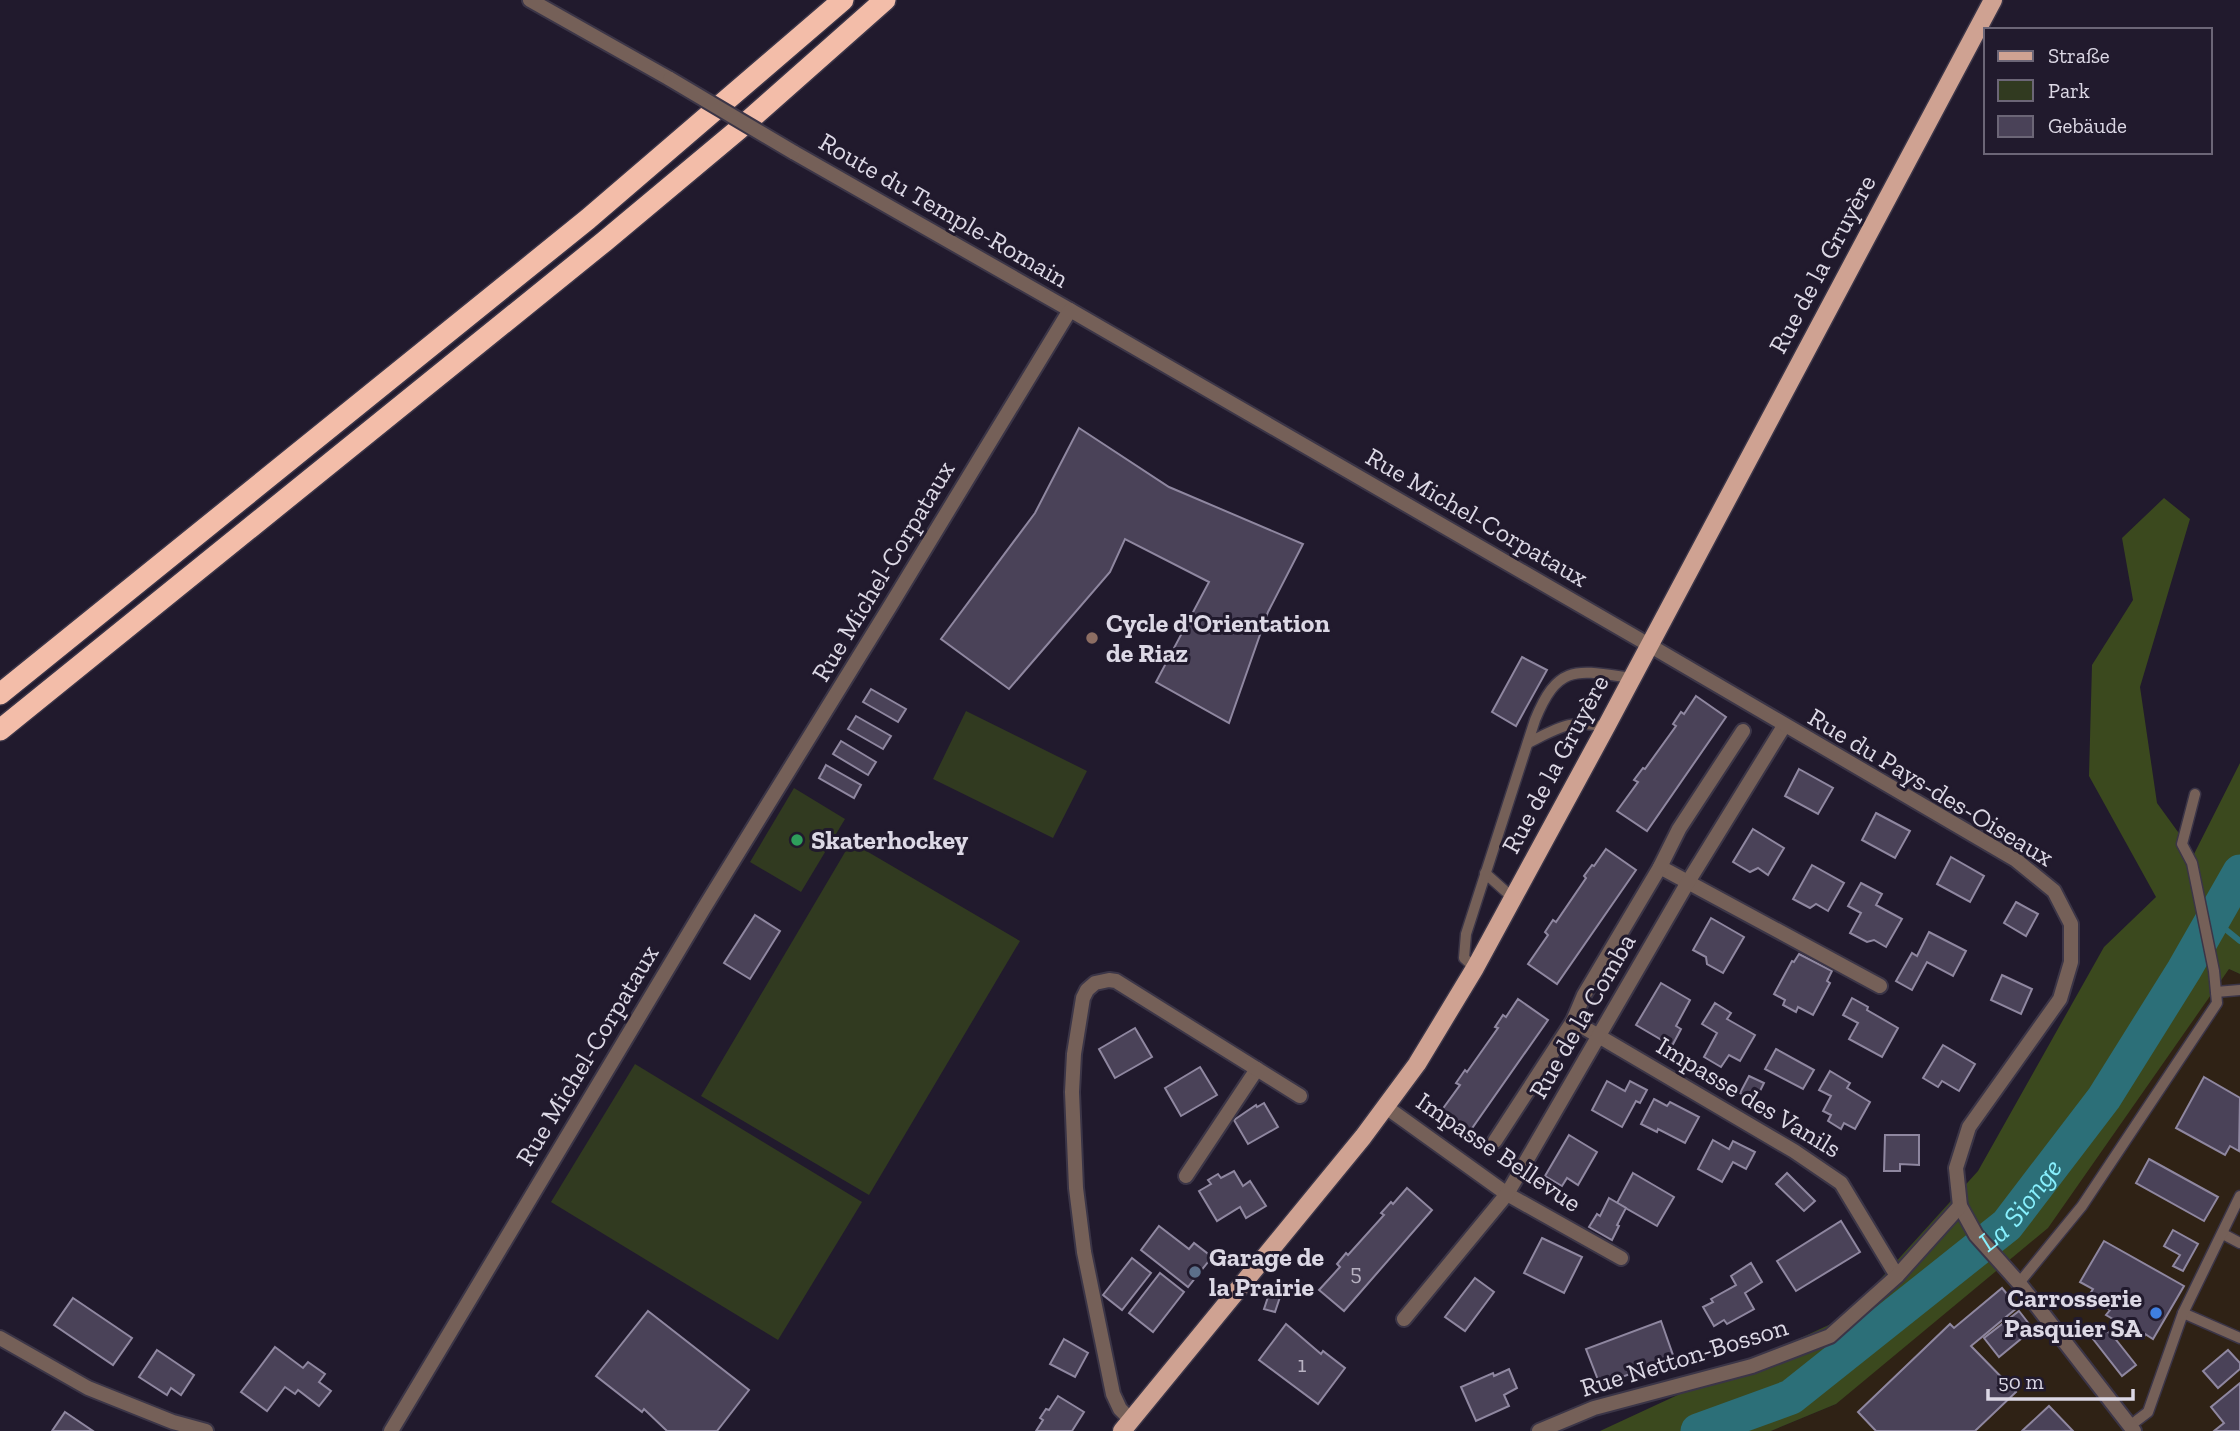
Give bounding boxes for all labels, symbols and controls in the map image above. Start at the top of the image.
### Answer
legend [1984,28,2212,154]
text: Straße [2048,43,2110,68]
text: Park [2048,78,2090,103]
text: Gebäude [2048,113,2127,138]
street label: Route du Temple-Romain [813,125,1075,295]
street label: Rue de la Gruyère [1761,169,1883,359]
street label: Rue Michel-Corpataux [1360,440,1594,594]
street label: Rue Michel-Corpataux [805,455,961,687]
place label: Cycle d'Orientation de Riaz [1106,607,1330,669]
marker: Cycle d'Orientation de Riaz [1084,630,1100,646]
street label: Rue de la Gruyère [1494,669,1616,859]
street label: Rue du Pays-des-Oiseaux [1802,701,2060,873]
place label: Skaterhockey [811,824,969,856]
marker: Skaterhockey [789,832,805,848]
street label: Rue de la Comba [1522,927,1642,1104]
street label: Rue Michel-Corpataux [509,939,665,1171]
street label: Impasse des Vanils [1651,1029,1847,1165]
street label: Impasse Bellevue [1410,1085,1588,1219]
water label: La Sionge [1972,1152,2068,1258]
place label: Garage de la Prairie [1209,1241,1325,1303]
house number: 5 [1350,1258,1362,1286]
marker: Garage de la Prairie [1187,1264,1203,1280]
place label: Carrosserie Pasquier SA [2004,1282,2142,1344]
marker: Carrosserie Pasquier SA [2148,1305,2164,1321]
street label: Rue Netton-Bosson [1576,1310,1792,1404]
house number: 1 [1298,1350,1307,1378]
scale bar [1988,1358,2133,1402]
text: 50 m [1998,1369,2044,1394]

